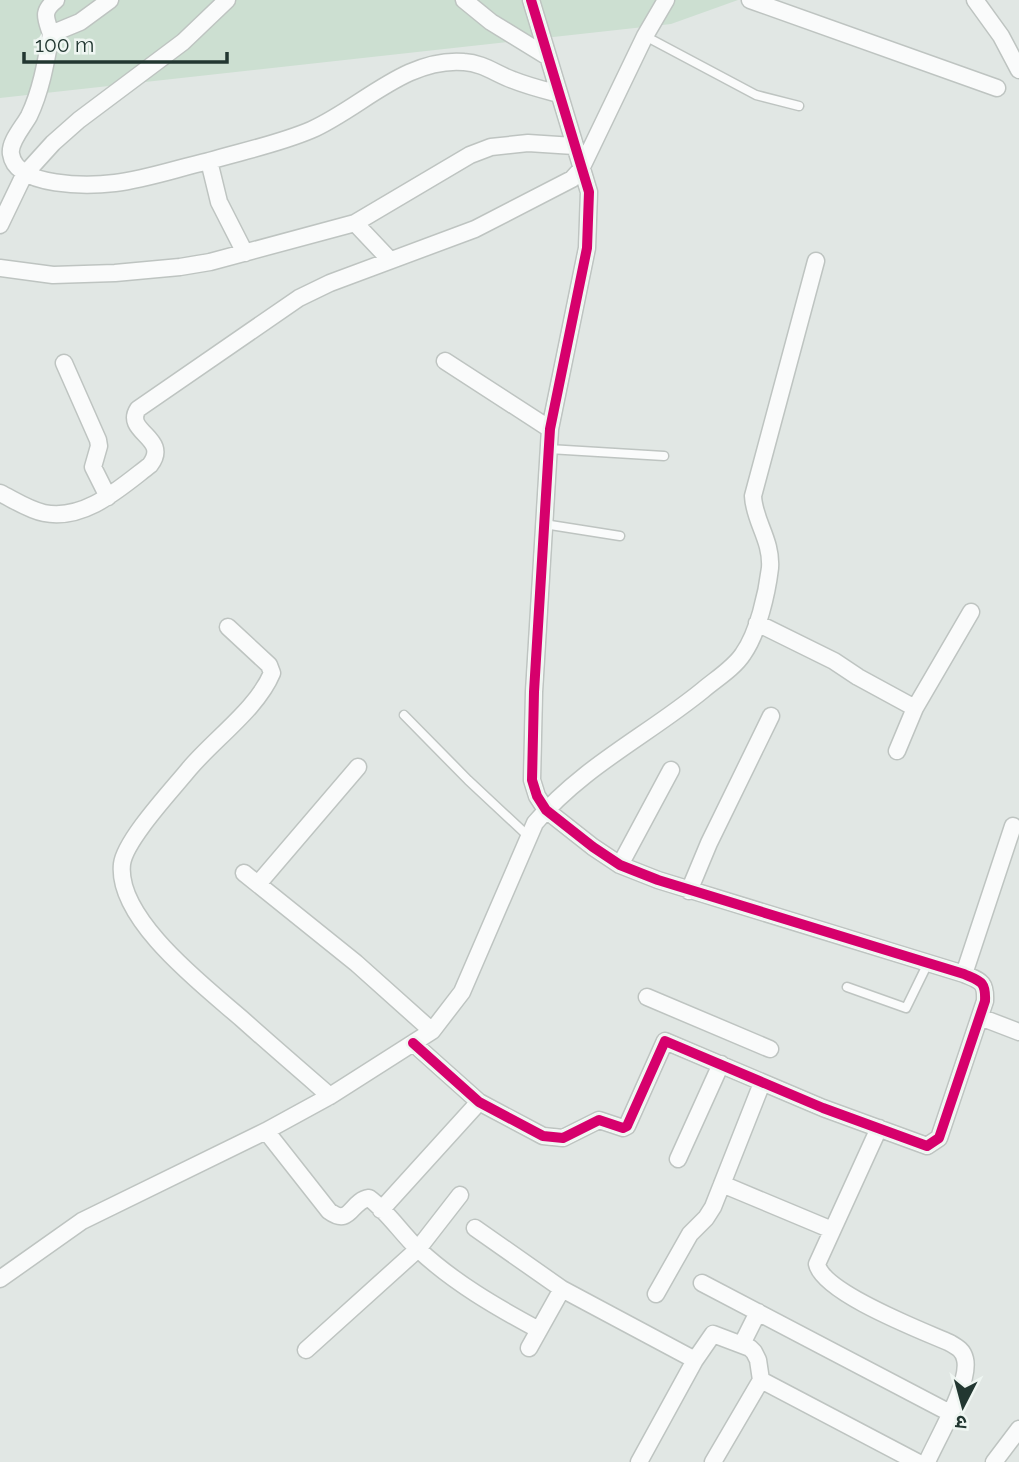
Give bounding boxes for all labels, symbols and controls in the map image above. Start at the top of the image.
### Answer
scale bar [24,21,228,65]
text: 100 m [35,32,94,57]
north arrow [928,1371,998,1441]
text: उ [954,1411,968,1434]

